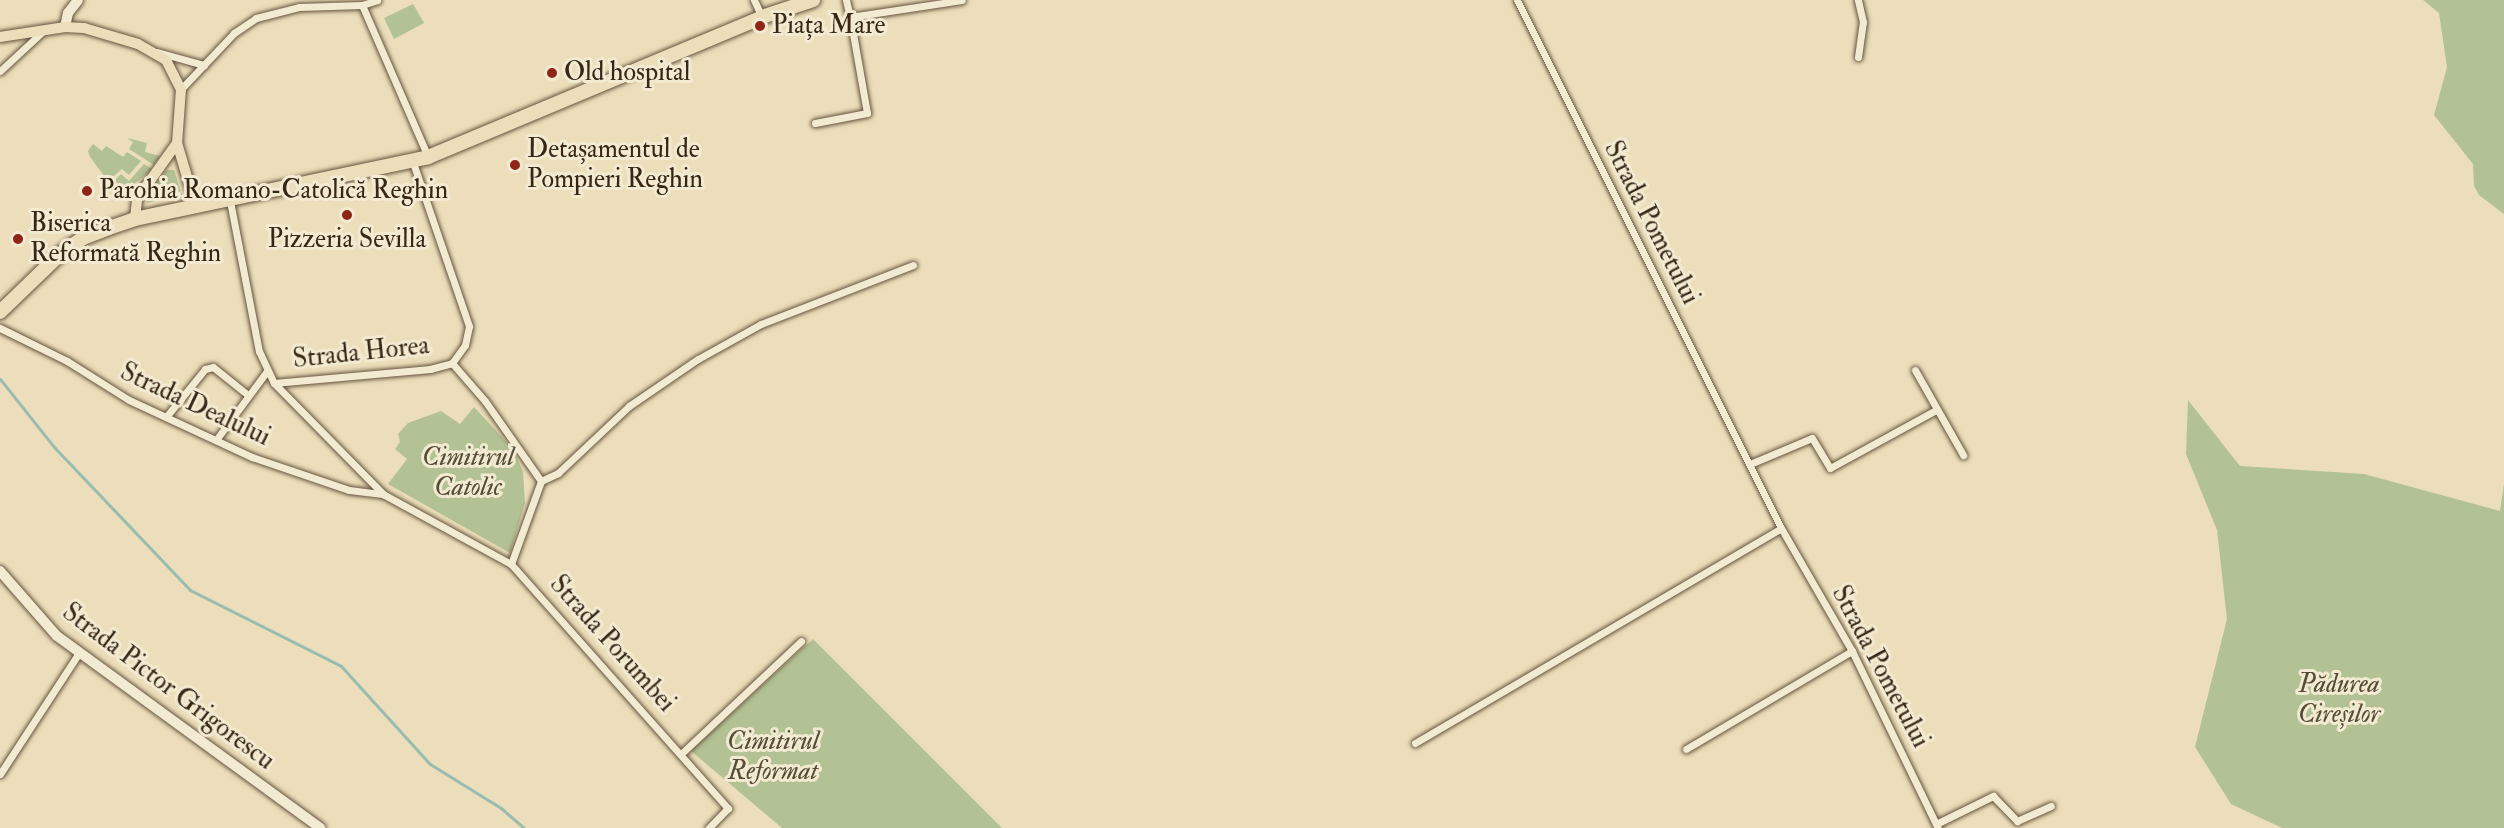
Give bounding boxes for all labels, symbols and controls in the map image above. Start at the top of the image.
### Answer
place label: Piața Mare [772,10,885,42]
marker: Piața Mare [753,19,767,33]
place label: Old hospital [564,57,690,89]
marker: Old hospital [545,66,559,80]
place label: Detașamentul de Pompieri Reghin [527,134,703,195]
street label: Strada Pometului [1596,136,1706,310]
marker: Detașamentul de Pompieri Reghin [508,158,522,172]
place label: Parohia Romano-Catolică Reghin [99,175,448,207]
marker: Parohia Romano-Catolică Reghin [80,184,94,198]
place label: Biserica Reformată Reghin [30,208,221,270]
marker: Pizzeria Sevilla [340,208,354,222]
place label: Pizzeria Sevilla [268,224,426,256]
marker: Biserica Reformată Reghin [11,232,25,246]
street label: Strada Horea [291,330,431,376]
street label: Strada Dealului [115,357,275,453]
park label: Cimitirul Catolic [422,442,514,503]
street label: Strada Porumbei [543,569,681,719]
street label: Strada Pometului [1824,581,1936,753]
street label: Strada Pictor Grigorescu [56,597,280,777]
park label: Pădurea Cireșilor [2298,669,2380,730]
park label: Cimitirul Reformat [727,726,819,788]

